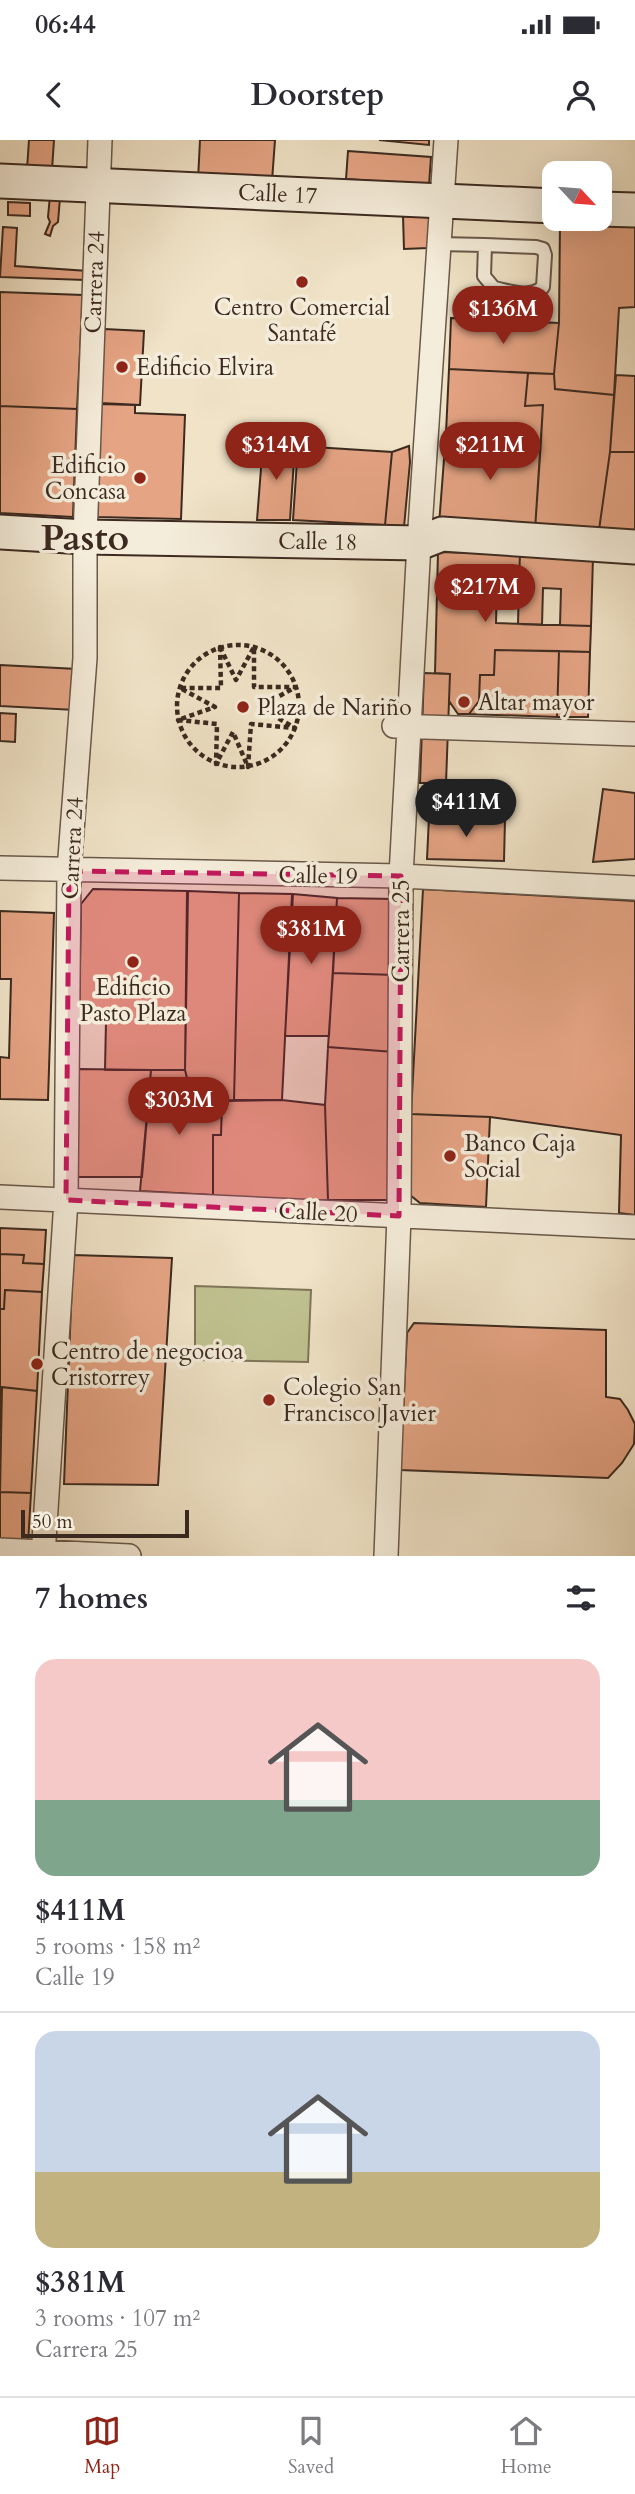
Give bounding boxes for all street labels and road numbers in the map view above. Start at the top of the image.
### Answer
street label: Calle 17 [237,177,318,211]
street label: Carrera 24 [77,230,112,334]
street label: Calle 18 [278,525,358,558]
street label: Carrera 24 [54,796,91,900]
street label: Calle 19 [278,859,358,892]
street label: Carrera 25 [386,880,417,982]
street label: Calle 20 [278,1195,358,1230]

